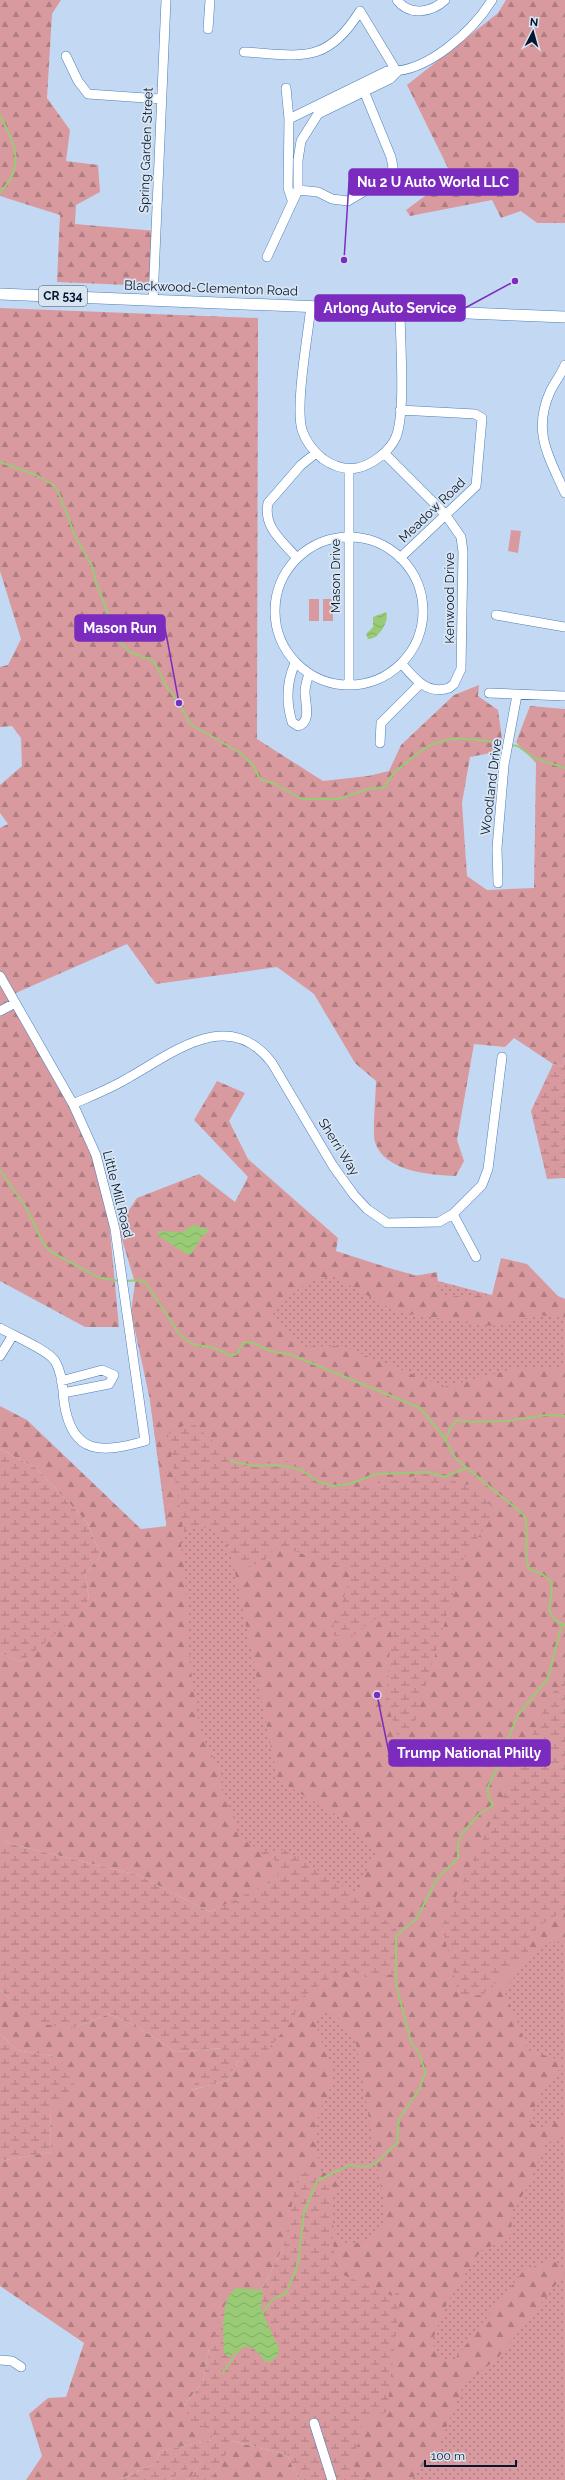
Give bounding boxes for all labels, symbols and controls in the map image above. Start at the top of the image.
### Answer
north arrow [513,12,553,52]
text: N [529,16,539,29]
street label: Spring Garden Street [136,86,156,213]
callout: Nu 2 U Auto World LLC [349,169,518,195]
text: Nu 2 U Auto World LLC [357,174,509,190]
street label: Blackwood-Clementon Road [124,277,298,299]
road number: CR 534 [39,286,87,306]
callout: Arlong Auto Service [315,295,465,321]
text: Arlong Auto Service [324,300,457,316]
street label: Meadow Road [396,475,468,545]
street label: Mason Drive [328,538,343,613]
street label: Kenwood Drive [442,552,457,644]
callout: Mason Run [75,615,165,641]
text: Mason Run [83,620,157,636]
street label: Woodland Drive [478,738,504,836]
street label: Sherri Way [315,1116,363,1178]
street label: Little Mill Road [100,1149,136,1239]
callout: Trump National Philly [389,1740,550,1766]
text: Trump National Philly [397,1745,541,1761]
scale bar [425,2442,516,2468]
text: 100 m [431,2449,465,2463]

